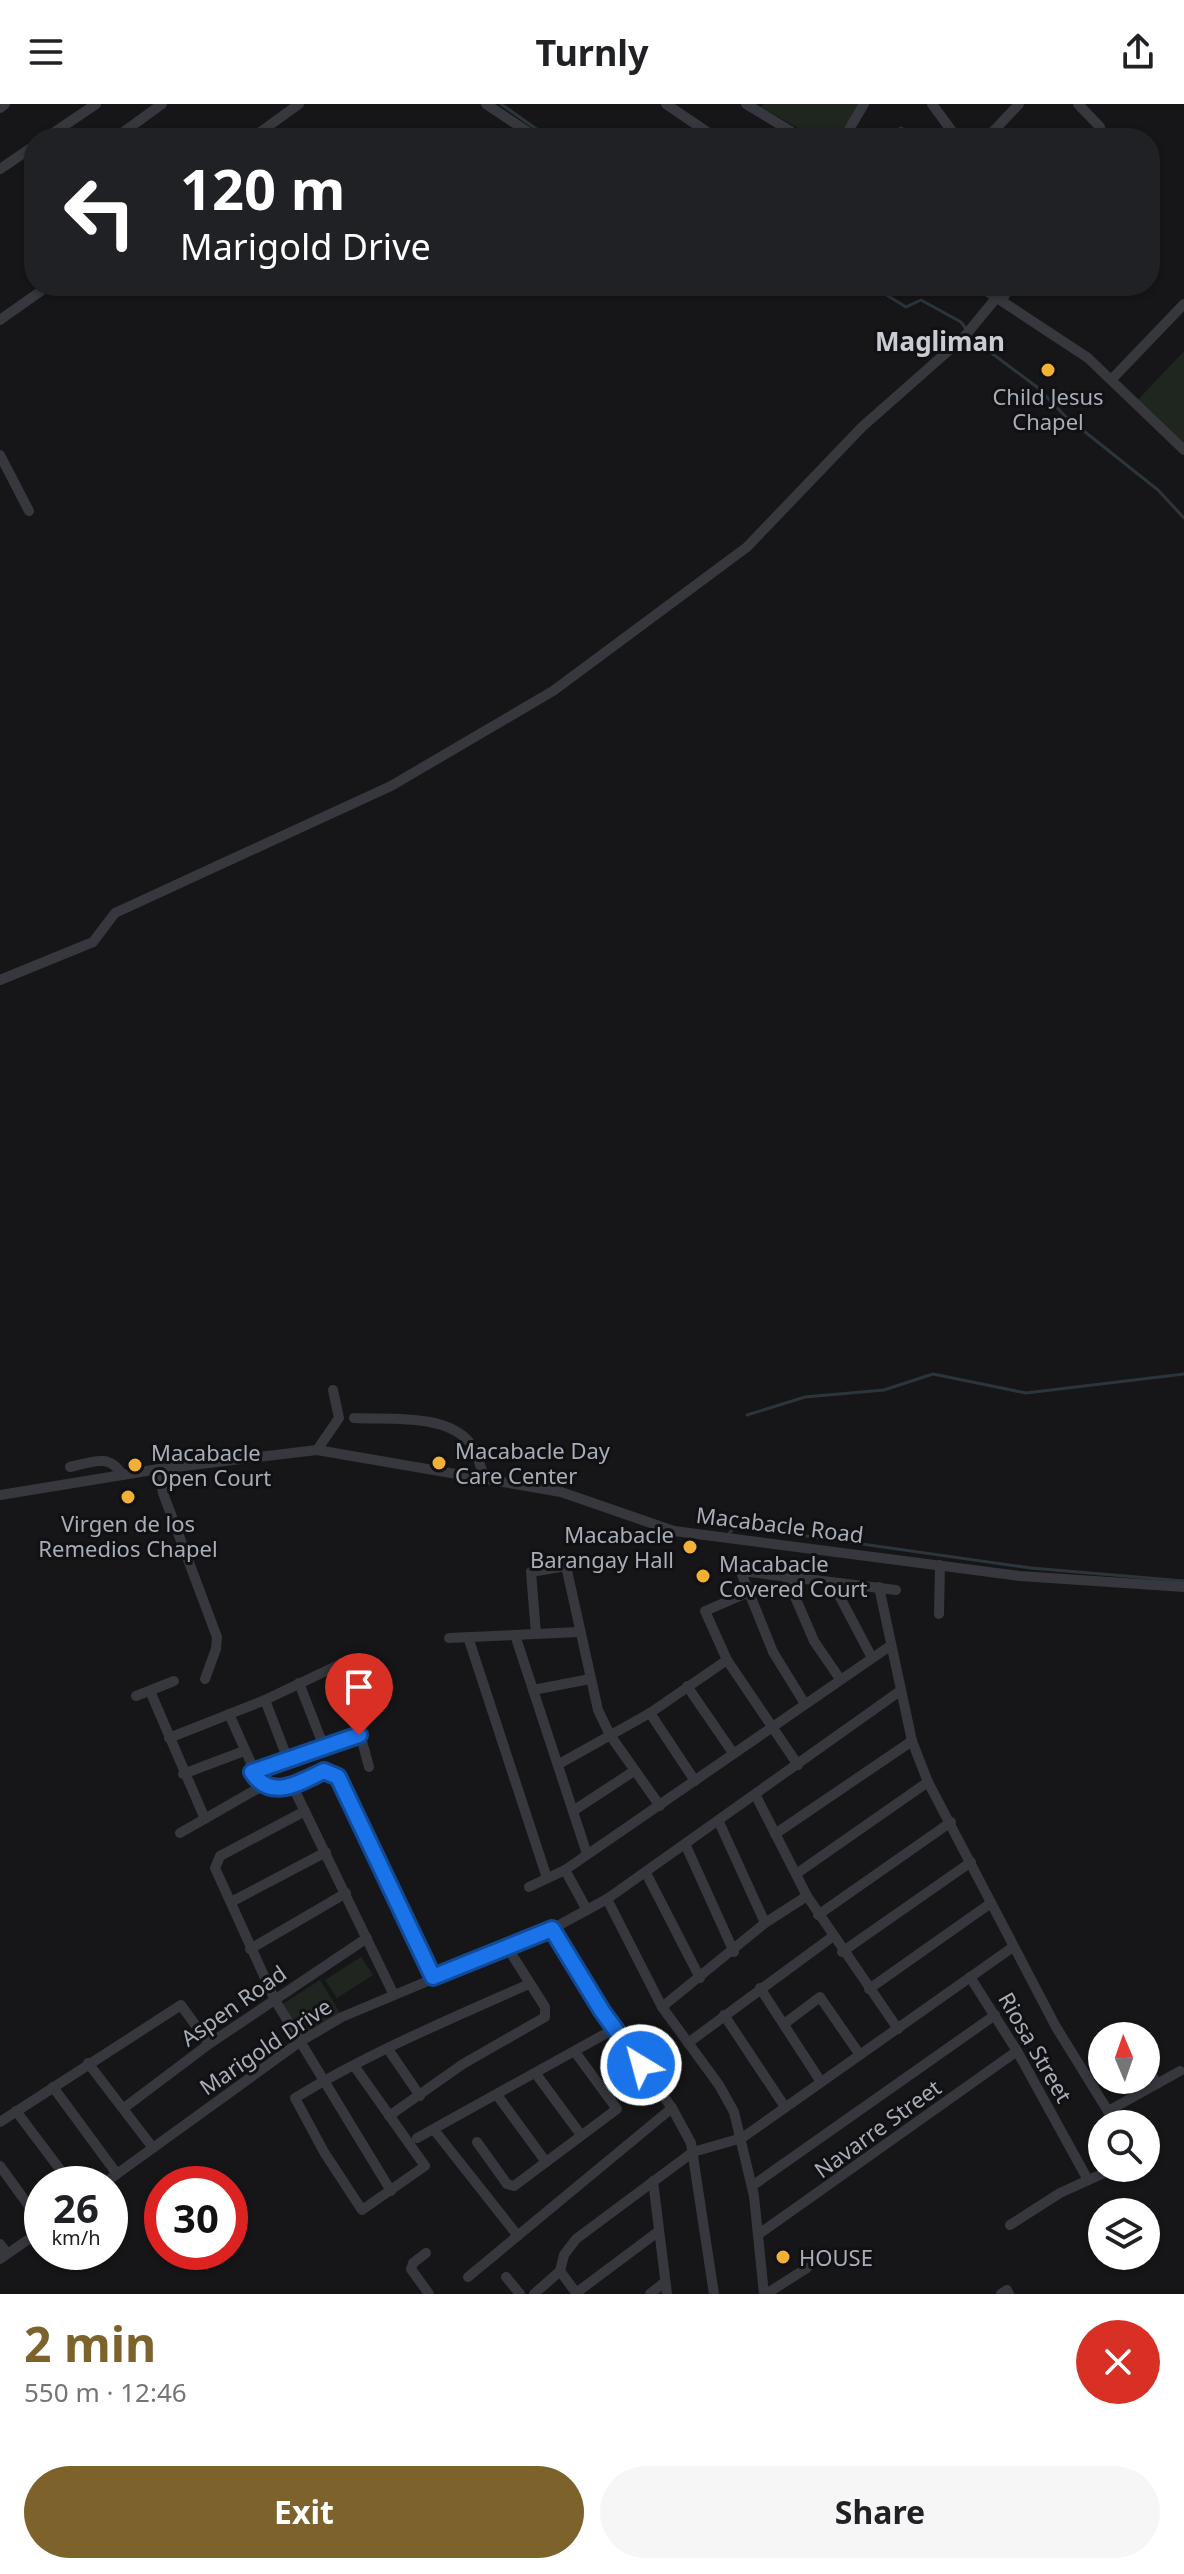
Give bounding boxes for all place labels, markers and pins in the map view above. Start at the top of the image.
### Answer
marker: Child Jesus Chapel [1039,361,1057,379]
place label: Child Jesus Chapel [992,381,1104,436]
place label: Macabacle Day Care Center [455,1435,611,1490]
place label: Macabacle Open Court [151,1437,271,1492]
marker: Macabacle Day Care Center [430,1454,448,1472]
marker: Macabacle Open Court [126,1456,144,1474]
marker: Virgen de los Remedios Chapel [119,1488,137,1506]
place label: Virgen de los Remedios Chapel [38,1508,218,1563]
place label: Macabacle Barangay Hall [530,1519,674,1574]
marker: Macabacle Barangay Hall [681,1538,699,1556]
place label: Macabacle Covered Court [719,1548,868,1603]
marker: Macabacle Covered Court [694,1567,712,1585]
pin [325,1653,393,1735]
place label: HOUSE [799,2242,873,2272]
marker: HOUSE [774,2248,792,2266]

